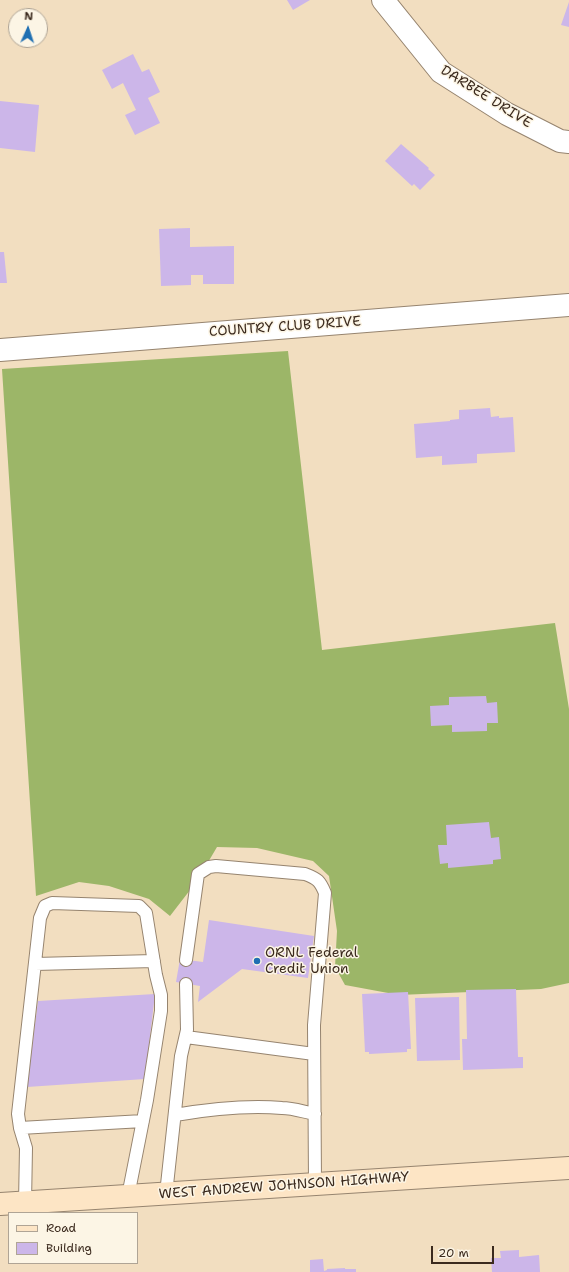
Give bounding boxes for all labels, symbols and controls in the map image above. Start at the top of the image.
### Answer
north arrow [8,8,48,48]
text: N [24,9,33,24]
street label: DARBEE DRIVE [437,62,535,132]
street label: COUNTRY CLUB DRIVE [209,313,361,341]
place label: ORNL Federal Credit Union [265,945,358,978]
marker: ORNL Federal Credit Union [252,956,262,966]
street label: WEST ANDREW JOHNSON HIGHWAY [158,1169,410,1203]
legend [8,1212,138,1264]
text: Road [46,1220,76,1236]
scale bar [433,1238,496,1264]
text: Building [46,1240,92,1256]
text: 20 m [438,1245,469,1261]

